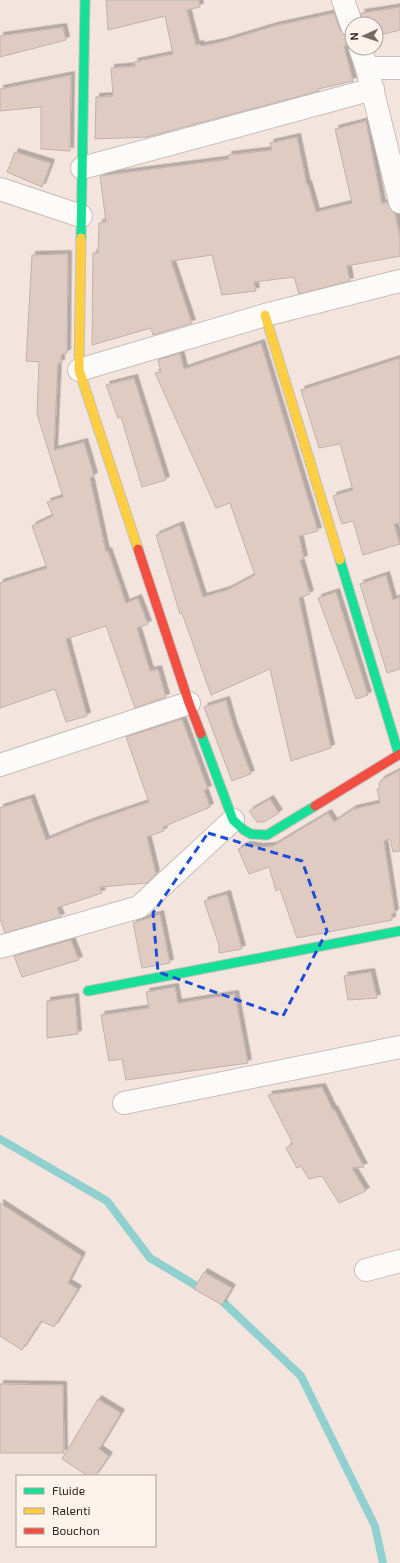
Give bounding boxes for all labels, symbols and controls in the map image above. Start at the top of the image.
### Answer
north arrow [344,16,384,56]
text: N [347,32,360,41]
legend [16,1475,156,1547]
text: Fluide [52,1483,85,1497]
text: Ralenti [52,1503,91,1517]
text: Bouchon [52,1523,100,1537]

